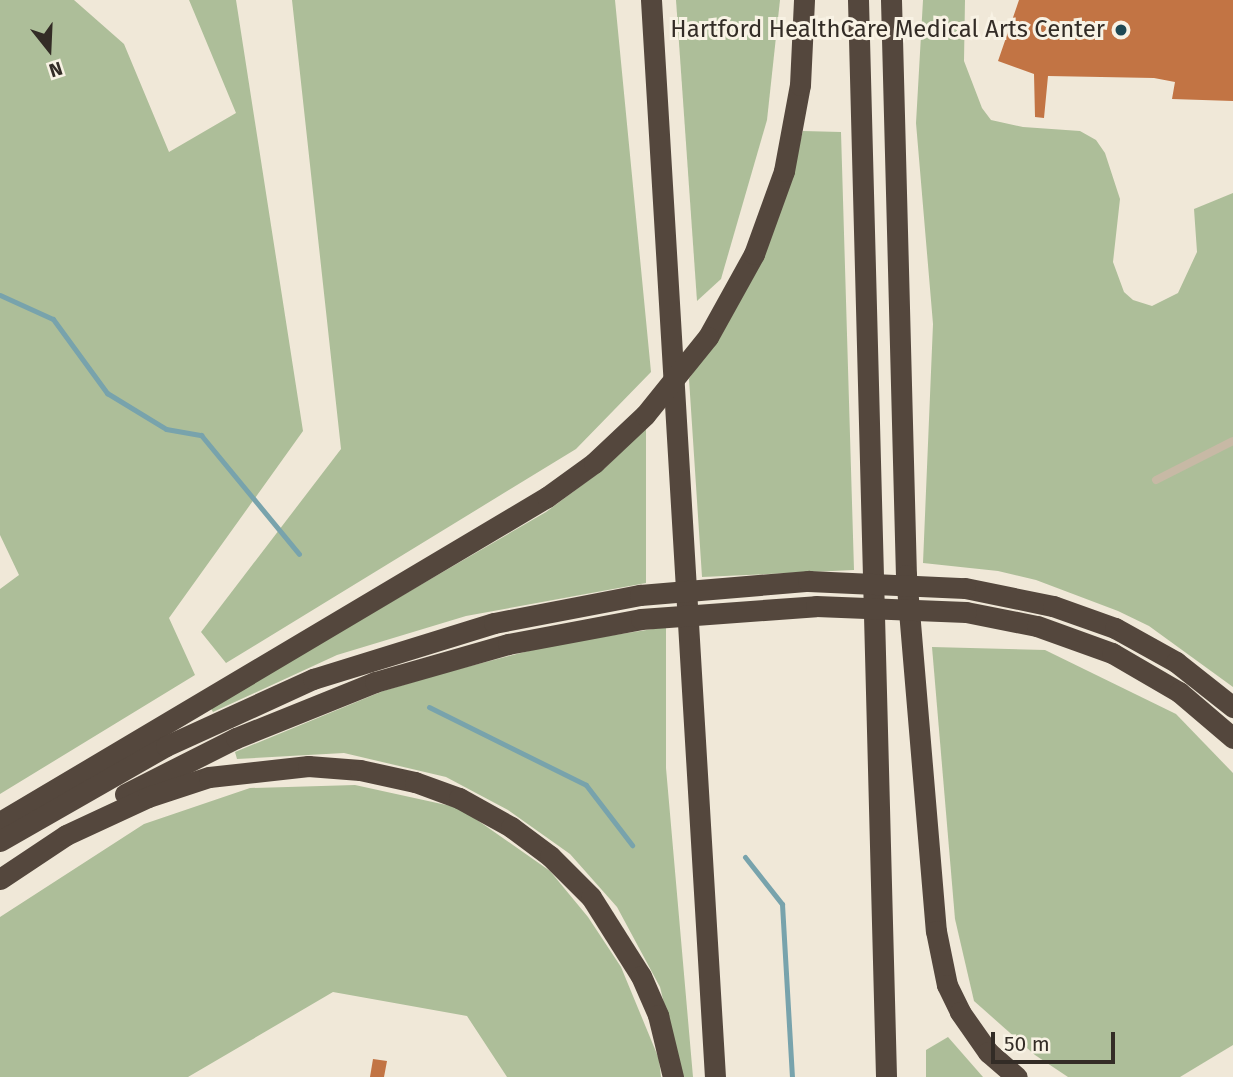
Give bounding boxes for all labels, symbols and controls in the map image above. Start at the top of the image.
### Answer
north arrow [14,14,84,84]
place label: Hartford HealthCare Medical Arts Center [670,16,1105,44]
marker: Hartford HealthCare Medical Arts Center [1111,20,1131,40]
text: N [46,57,65,82]
scale bar [995,1018,1119,1062]
text: 50 m [1004,1031,1050,1057]

